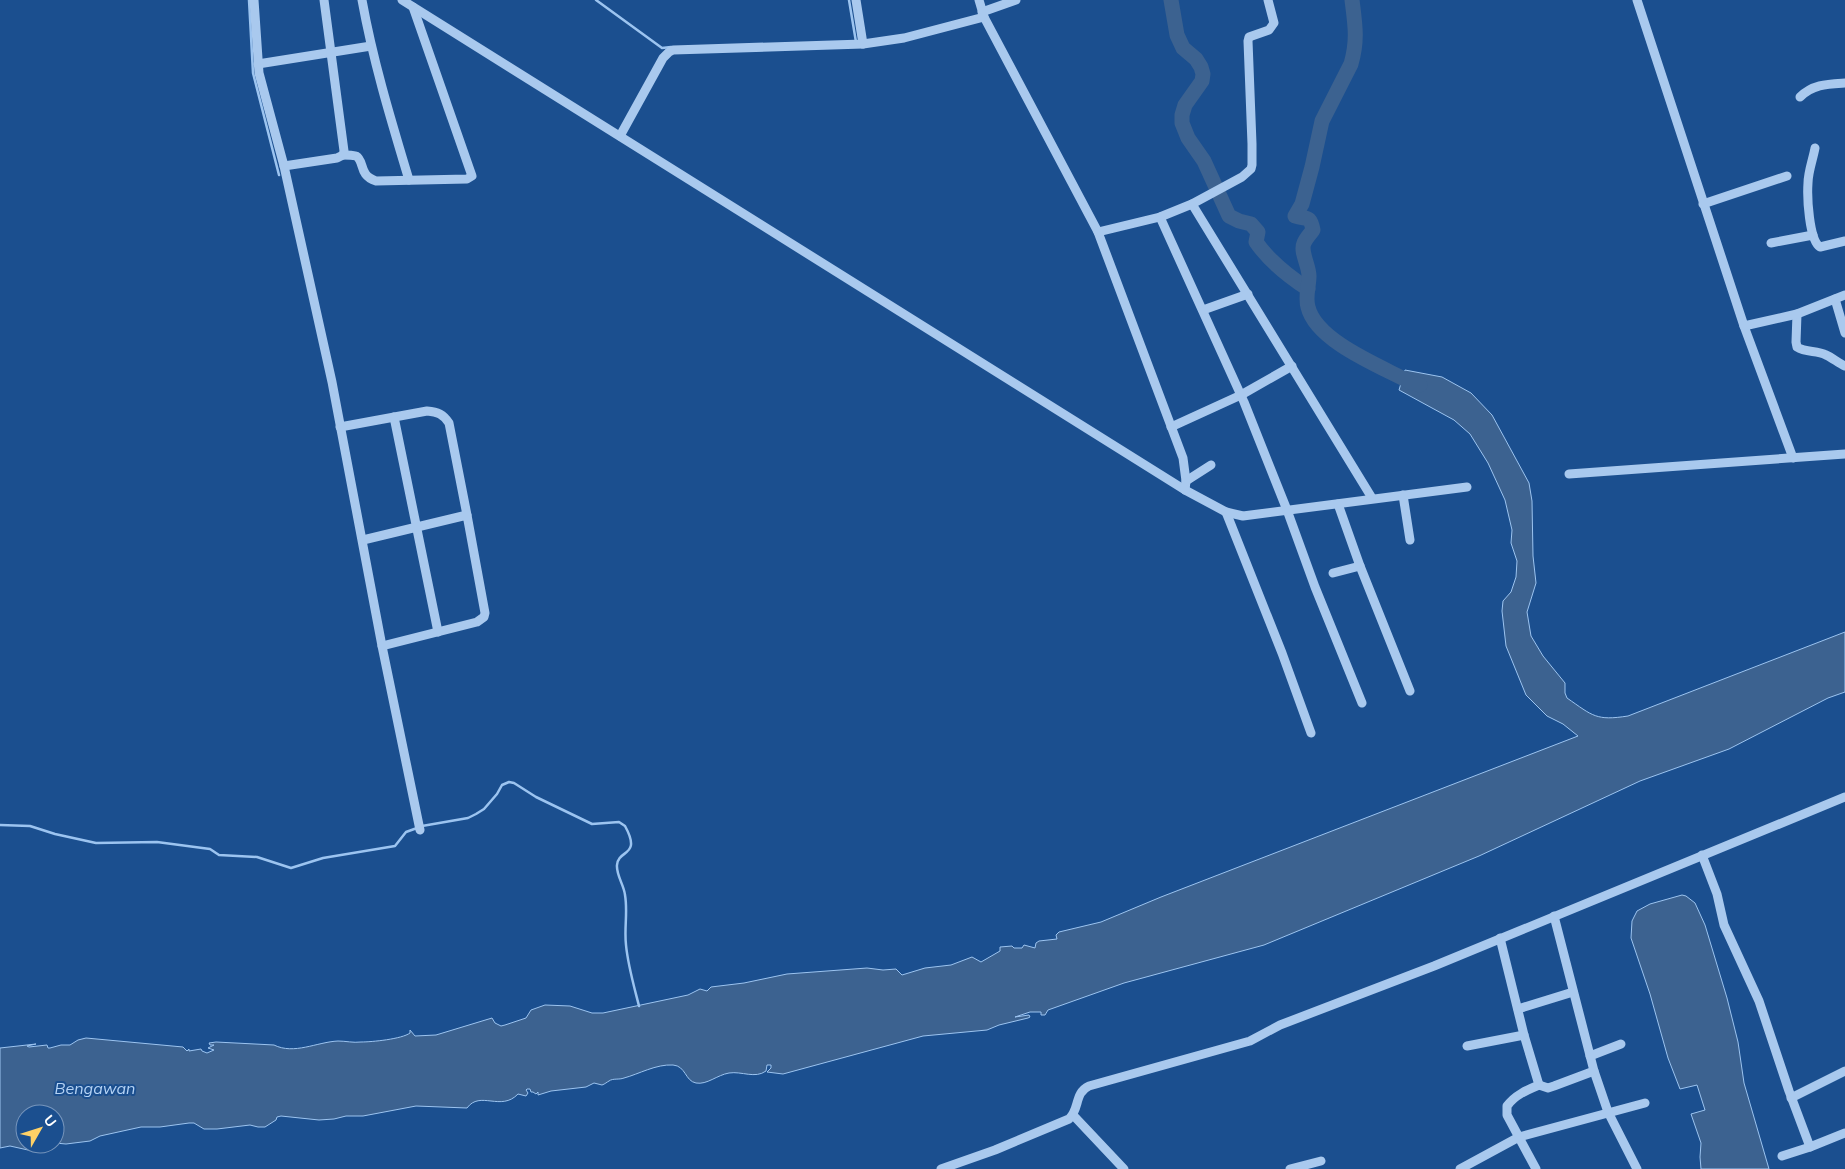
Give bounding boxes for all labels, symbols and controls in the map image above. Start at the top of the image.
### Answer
water label: Bengawan [55,1078,135,1098]
north arrow [15,1104,65,1154]
text: U [40,1111,60,1131]

